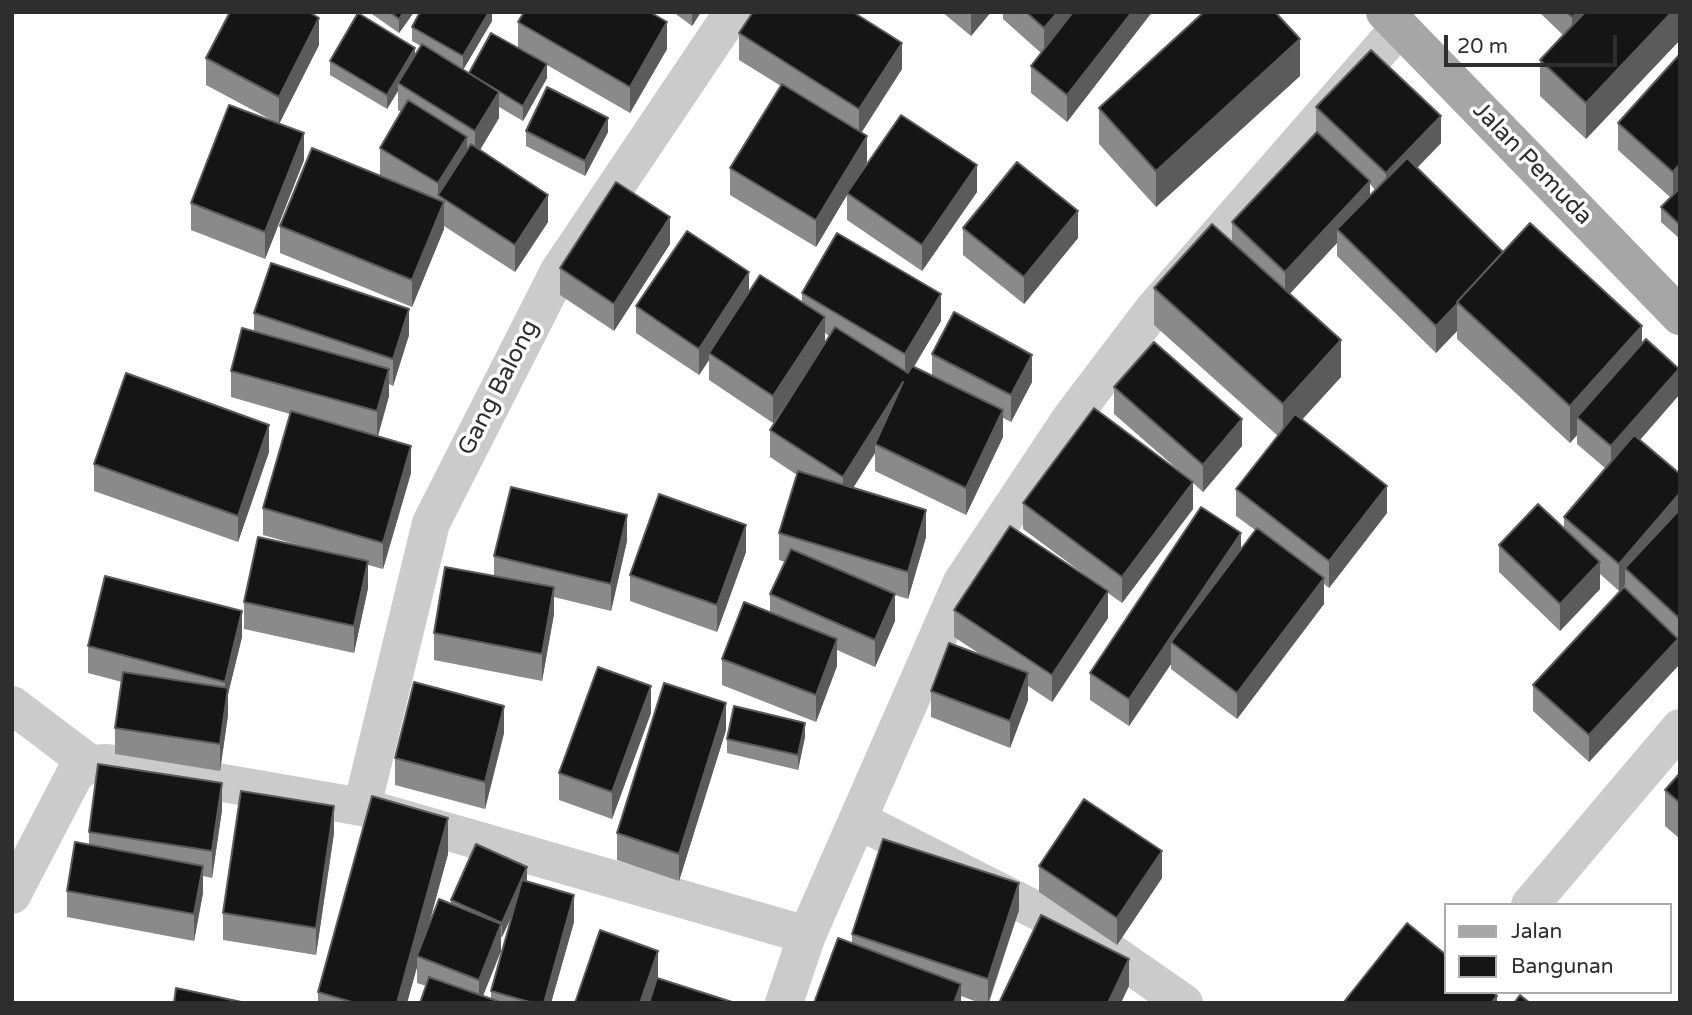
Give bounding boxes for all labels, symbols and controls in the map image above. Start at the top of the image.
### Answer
scale bar [1447,21,1620,65]
text: 20 m [1457,34,1508,59]
street label: Jalan Pemuda [1466,97,1598,231]
street label: Gang Balong [453,315,545,461]
legend [1444,903,1671,994]
text: Jalan [1511,919,1562,944]
text: Bangunan [1511,954,1614,979]

